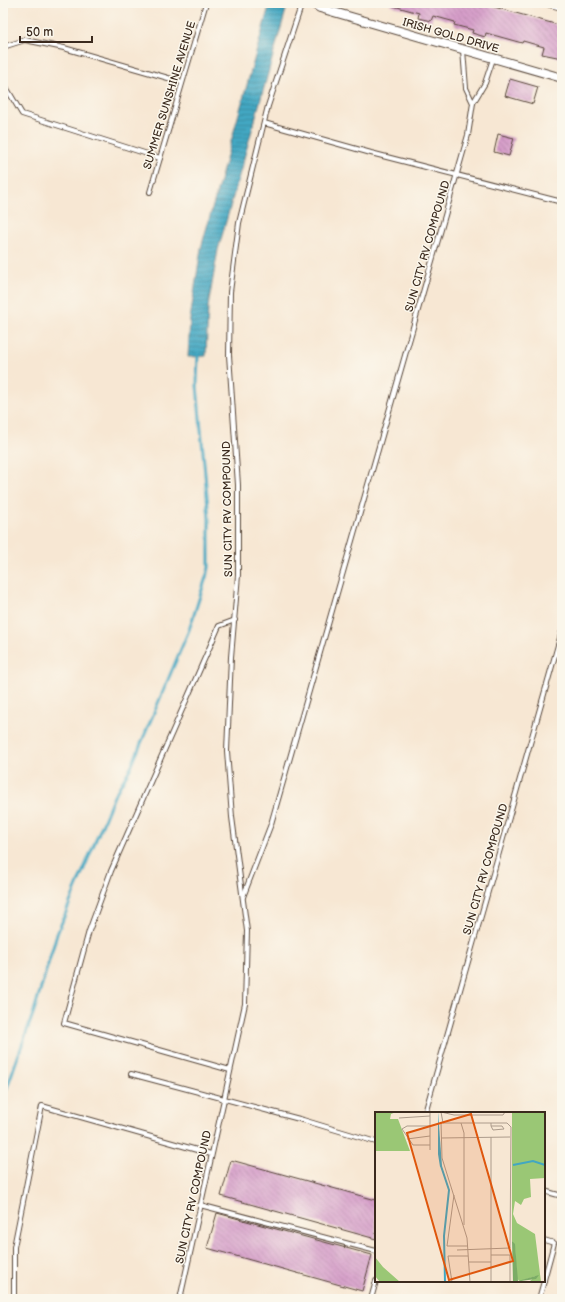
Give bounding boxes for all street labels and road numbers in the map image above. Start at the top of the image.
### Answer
street label: IRISH GOLD DRIVE [401,16,501,55]
street label: SUMMER SUNSHINE AVENUE [141,19,198,171]
street label: SUN CITY RV COMPOUND [402,179,452,313]
street label: SUN CITY RV COMPOUND [220,441,235,577]
street label: SUN CITY RV COMPOUND [460,802,510,936]
street label: SUN CITY RV COMPOUND [173,1129,214,1265]

